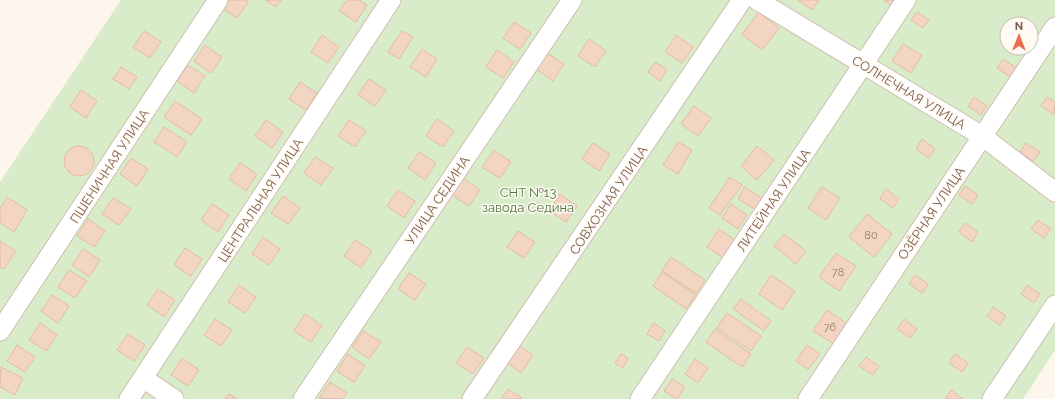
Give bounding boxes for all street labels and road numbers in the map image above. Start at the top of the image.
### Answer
street label: СОЛНЕЧНАЯ УЛИЦА [849,53,968,132]
street label: ПШЕНИЧНАЯ УЛИЦА [67,106,152,226]
street label: ЦЕНТРАЛЬНАЯ УЛИЦА [215,136,306,265]
street label: СОВХОЗНАЯ УЛИЦА [566,143,650,257]
street label: ЛИТЕЙНАЯ УЛИЦА [733,146,813,255]
street label: УЛИЦА СЕДИНА [402,153,473,247]
street label: ОЗЁРНАЯ УЛИЦА [894,163,968,262]

